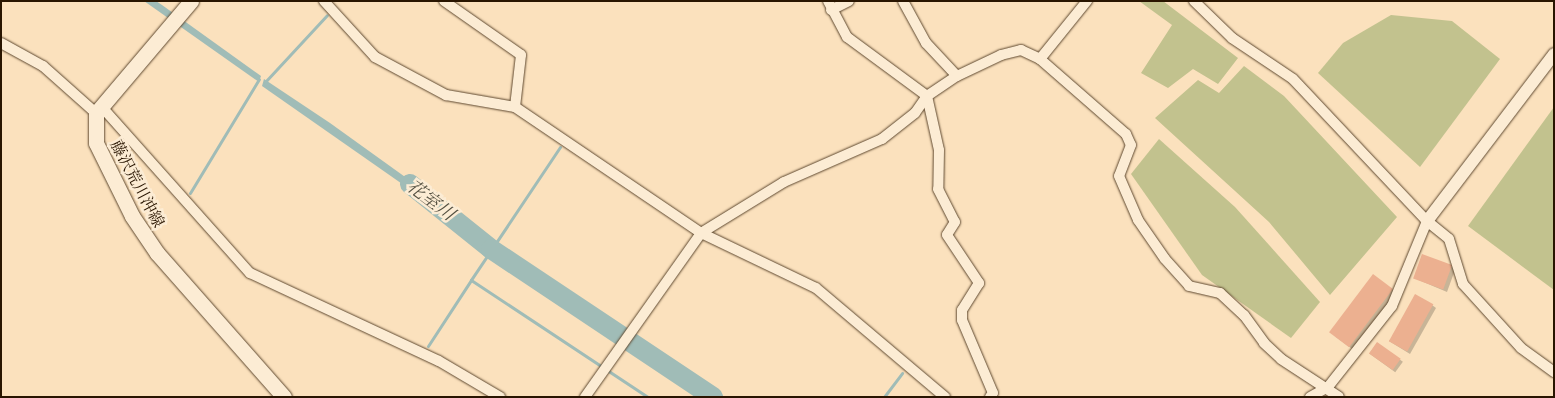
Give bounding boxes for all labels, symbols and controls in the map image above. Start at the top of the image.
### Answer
street label: 藤沢荒川沖線 [106,137,168,231]
water label: 花室川 [402,176,458,226]

